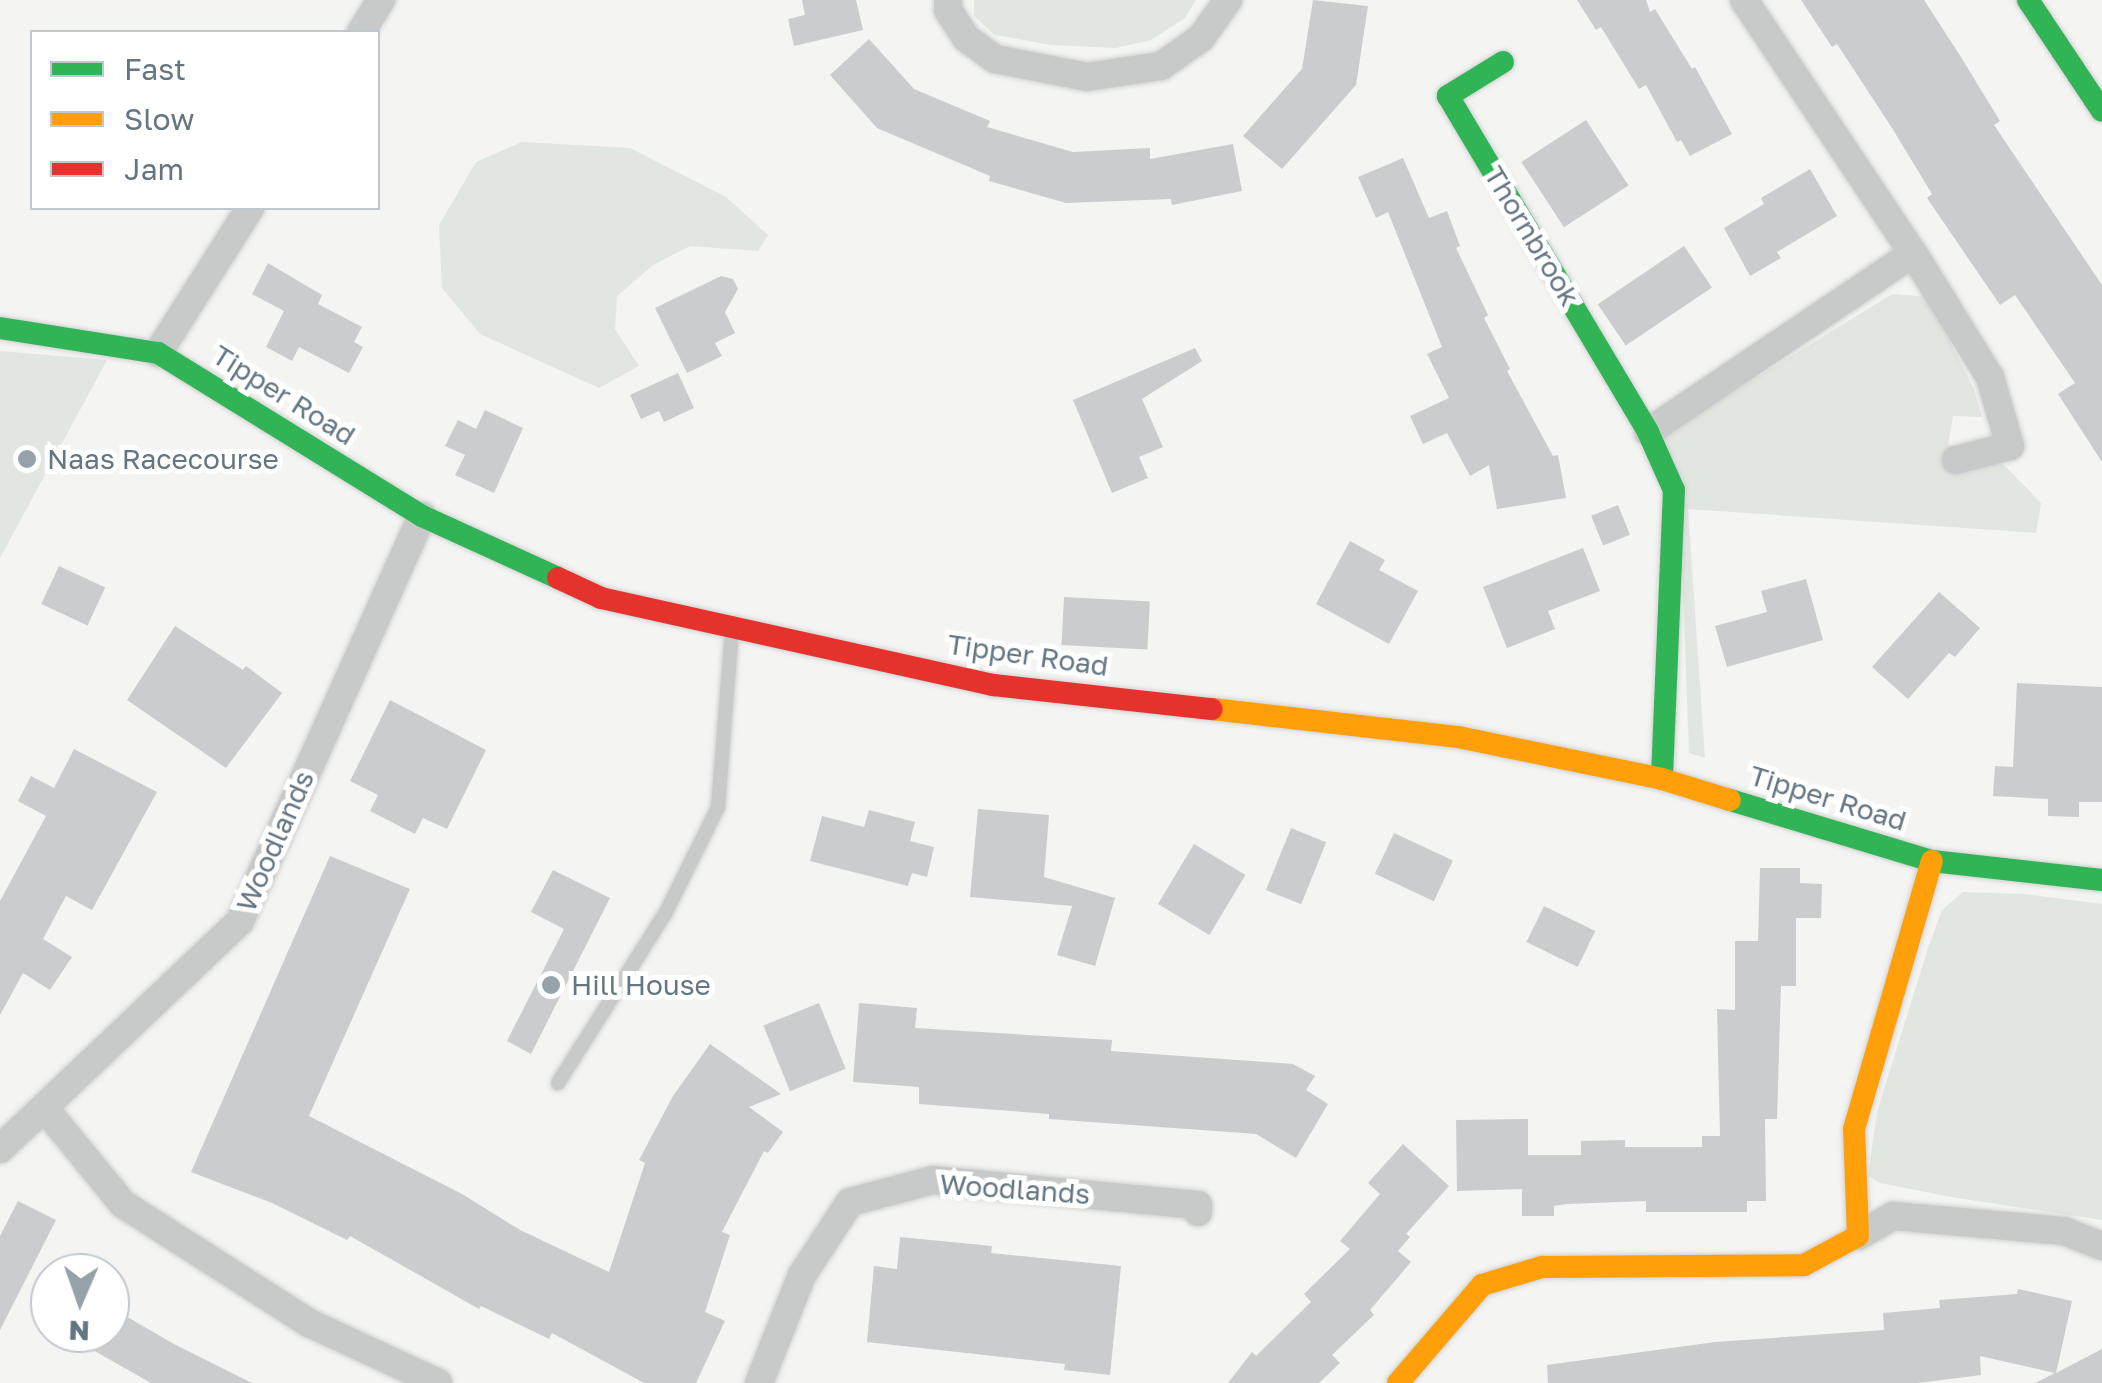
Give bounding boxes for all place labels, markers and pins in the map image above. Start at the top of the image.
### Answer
place label: Naas Racecourse [47,442,279,476]
marker: Naas Racecourse [16,448,38,470]
place label: Hill House [571,968,711,1002]
marker: Hill House [540,974,562,996]

